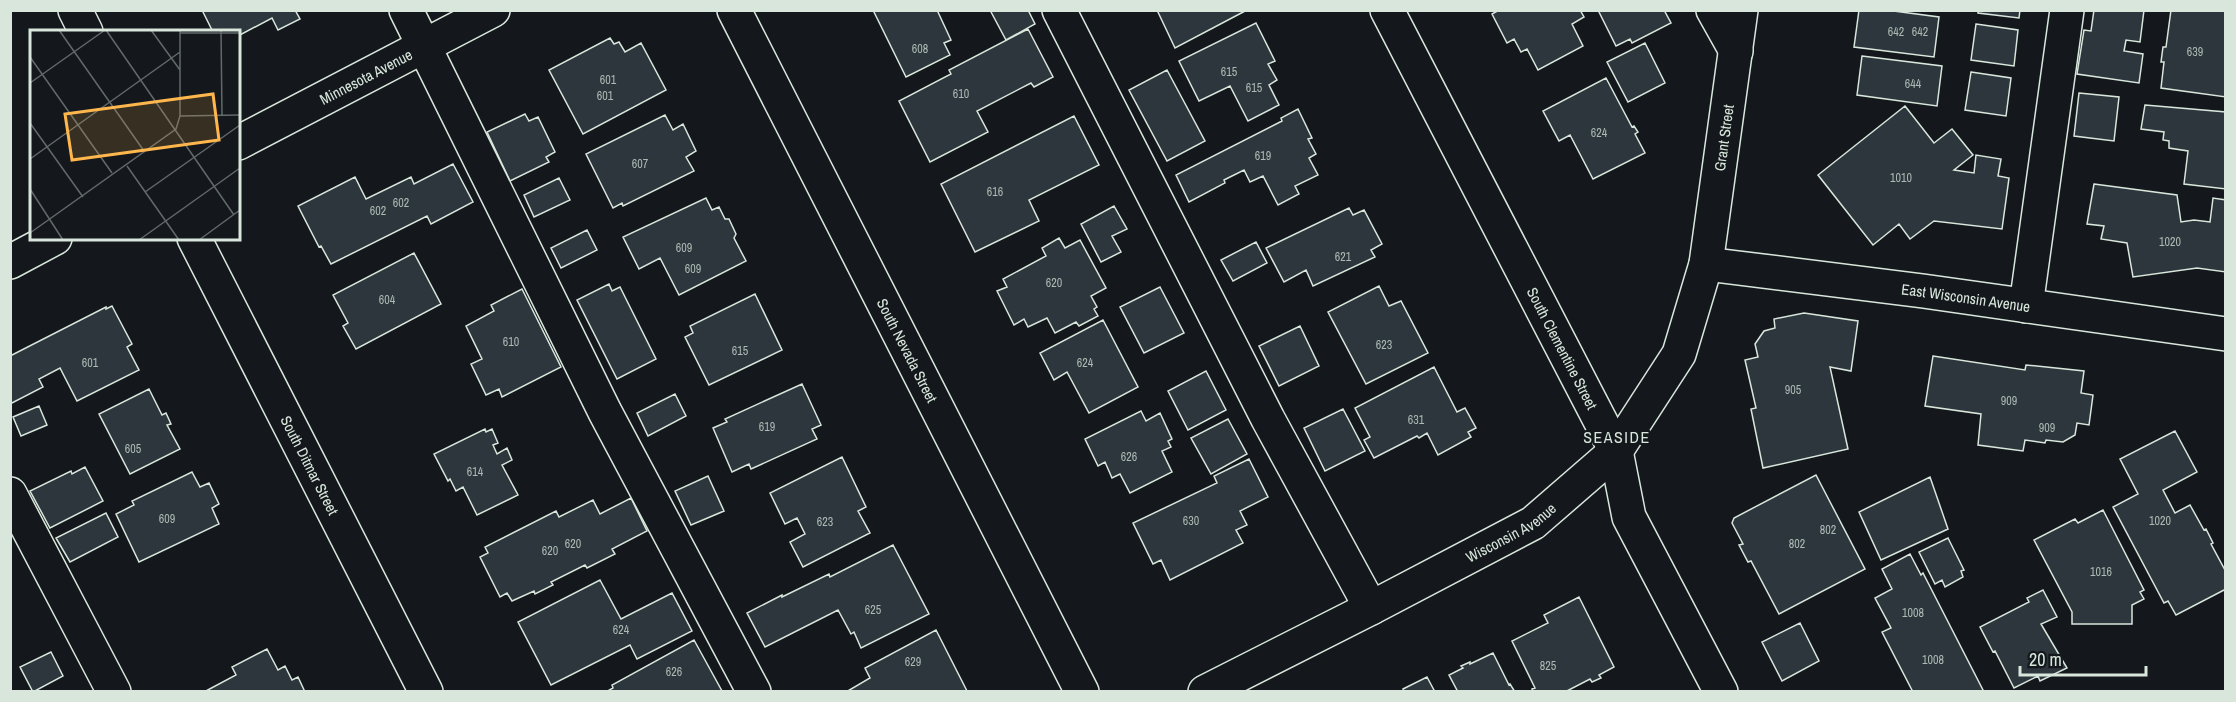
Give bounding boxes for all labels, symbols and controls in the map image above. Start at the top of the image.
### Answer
house number: 642 [1888,24,1904,40]
house number: 642 [1912,24,1928,40]
inset map [30,30,240,240]
house number: 608 [912,41,928,57]
street label: Minnesota Avenue [316,43,416,109]
house number: 639 [2187,44,2203,60]
house number: 615 [1221,64,1238,80]
house number: 601 [600,72,617,88]
house number: 644 [1905,76,1922,92]
house number: 615 [1246,80,1263,96]
house number: 610 [953,86,969,102]
house number: 601 [597,88,614,104]
street label: Grant Street [1708,102,1738,172]
house number: 624 [1591,125,1608,141]
house number: 619 [1255,148,1271,164]
house number: 607 [632,156,649,172]
house number: 1010 [1890,170,1912,186]
house number: 616 [987,184,1003,200]
house number: 602 [393,195,409,211]
house number: 602 [370,203,386,219]
house number: 1020 [2159,234,2181,250]
house number: 609 [676,240,692,256]
house number: 621 [1335,249,1352,265]
house number: 609 [685,261,701,277]
house number: 620 [1046,275,1062,291]
street label: East Wisconsin Avenue [1900,278,2032,317]
street label: South Clementine Street [1522,283,1603,413]
house number: 604 [379,292,396,308]
street label: South Nevada Street [872,295,943,406]
house number: 610 [503,334,519,350]
house number: 623 [1376,337,1392,353]
house number: 615 [732,343,749,359]
house number: 601 [82,355,99,371]
house number: 624 [1077,355,1094,371]
house number: 905 [1785,382,1802,398]
house number: 909 [2001,393,2017,409]
street label: South Ditmar Street [276,412,344,519]
house number: 631 [1408,412,1425,428]
house number: 619 [759,419,775,435]
house number: 909 [2039,420,2055,436]
district label: SEASIDE [1583,426,1651,448]
house number: 605 [125,441,142,457]
house number: 626 [1121,449,1137,465]
house number: 614 [467,464,484,480]
street label: Wisconsin Avenue [1462,497,1560,567]
house number: 609 [159,511,175,527]
house number: 630 [1183,513,1199,529]
house number: 1020 [2149,513,2171,529]
house number: 623 [817,514,833,530]
house number: 802 [1820,522,1836,538]
house number: 620 [565,536,581,552]
house number: 802 [1789,536,1805,552]
house number: 620 [542,543,558,559]
house number: 1016 [2090,564,2112,580]
house number: 625 [865,602,882,618]
house number: 1008 [1902,605,1924,621]
house number: 624 [613,622,630,638]
scale bar [2020,639,2146,677]
text: 20 m [2029,647,2062,672]
house number: 1008 [1922,652,1944,668]
house number: 629 [905,654,921,670]
house number: 825 [1540,658,1557,674]
house number: 626 [666,664,682,680]

